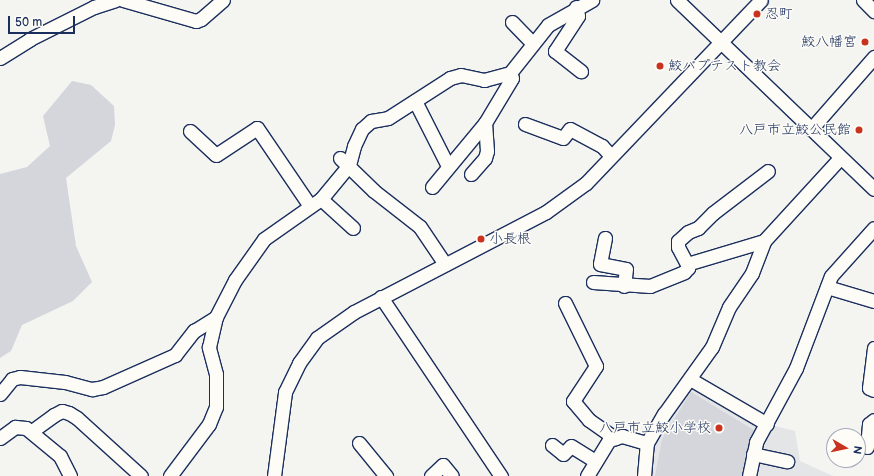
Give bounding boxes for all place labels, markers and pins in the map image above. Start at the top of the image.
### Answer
place label: 忍町 [765,6,793,22]
marker: 忍町 [752,9,762,19]
place label: 鮫八幡宮 [801,34,857,50]
marker: 鮫八幡宮 [860,37,870,47]
place label: 鮫バプテスト教会 [668,58,780,74]
marker: 鮫バプテスト教会 [655,61,665,71]
place label: 八戸市立鮫公民館 [739,122,851,138]
marker: 八戸市立鮫公民館 [854,125,864,135]
place label: 小長根 [489,231,531,247]
marker: 小長根 [476,234,486,244]
place label: 八戸市立鮫小学校 [599,420,711,436]
marker: 八戸市立鮫小学校 [714,423,724,433]

